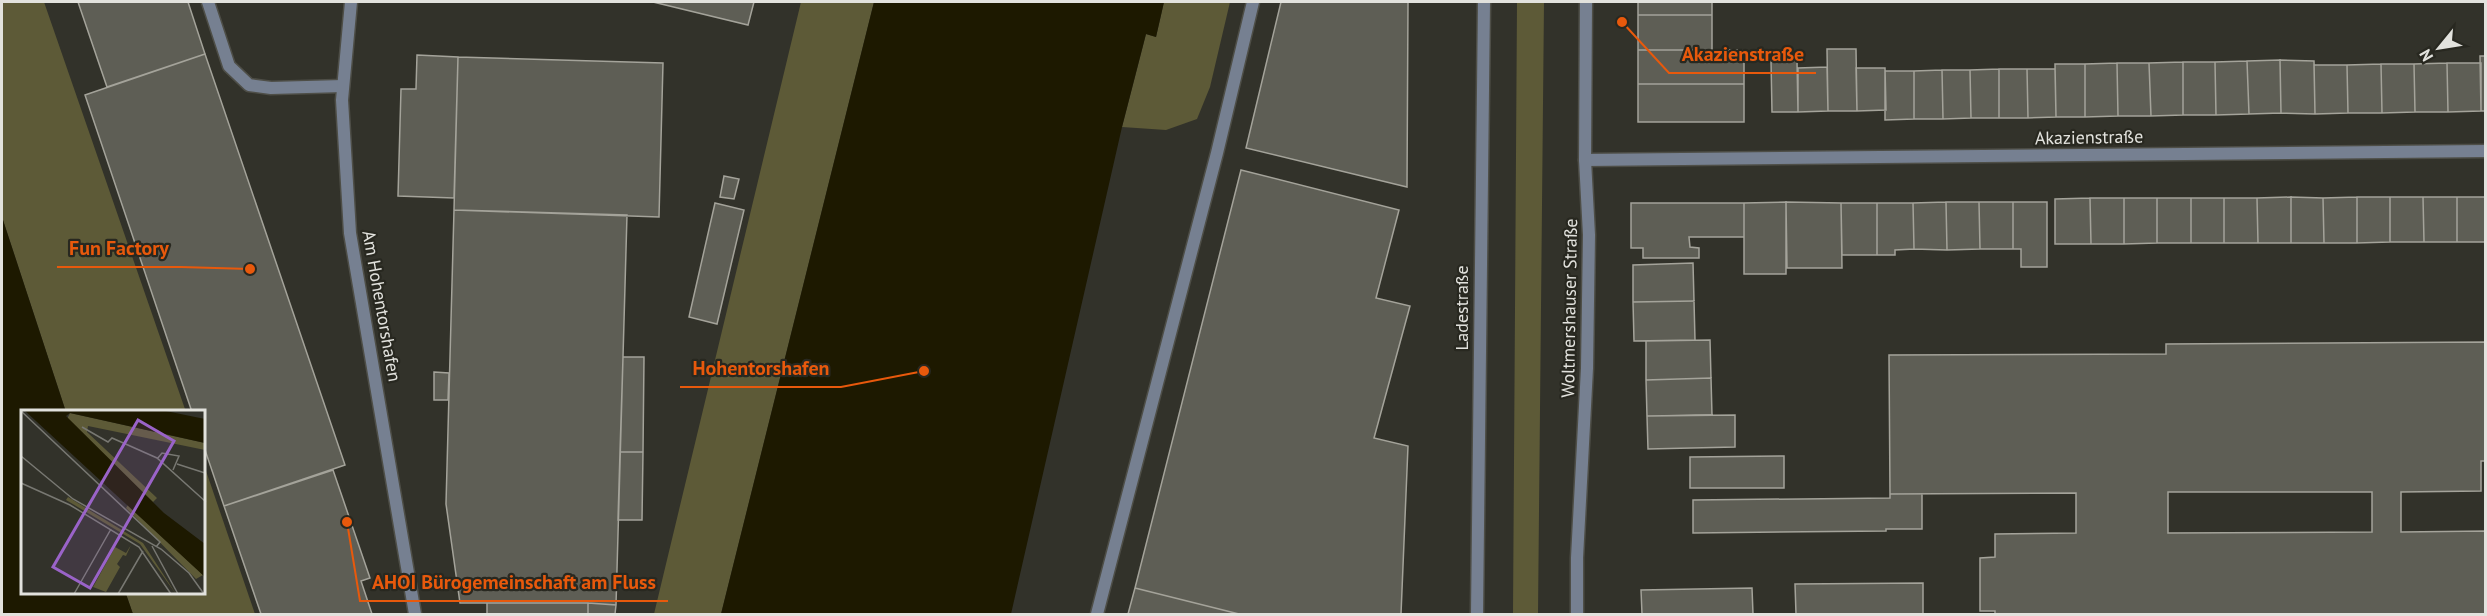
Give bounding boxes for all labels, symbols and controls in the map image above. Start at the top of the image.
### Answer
north arrow [2409,18,2469,78]
callout: Akazienstraße [1669,35,1816,73]
text: Akazienstraße [1682,41,1804,67]
text: N [2415,46,2437,65]
street label: Akazienstraße [2035,125,2143,149]
street label: Woltmershauser Straße [1556,218,1582,398]
callout: Fun Factory [57,229,181,267]
street label: Am Hohentorshafen [357,229,407,383]
text: Fun Factory [69,235,169,261]
street label: Ladestraße [1450,265,1473,351]
callout: Hohentorshafen [680,349,841,387]
text: Hohentorshafen [693,355,830,381]
inset map [21,410,206,595]
callout: AHOI Bürogemeinschaft am Fluss [360,563,668,601]
text: AHOI Bürogemeinschaft am Fluss [372,569,656,595]

